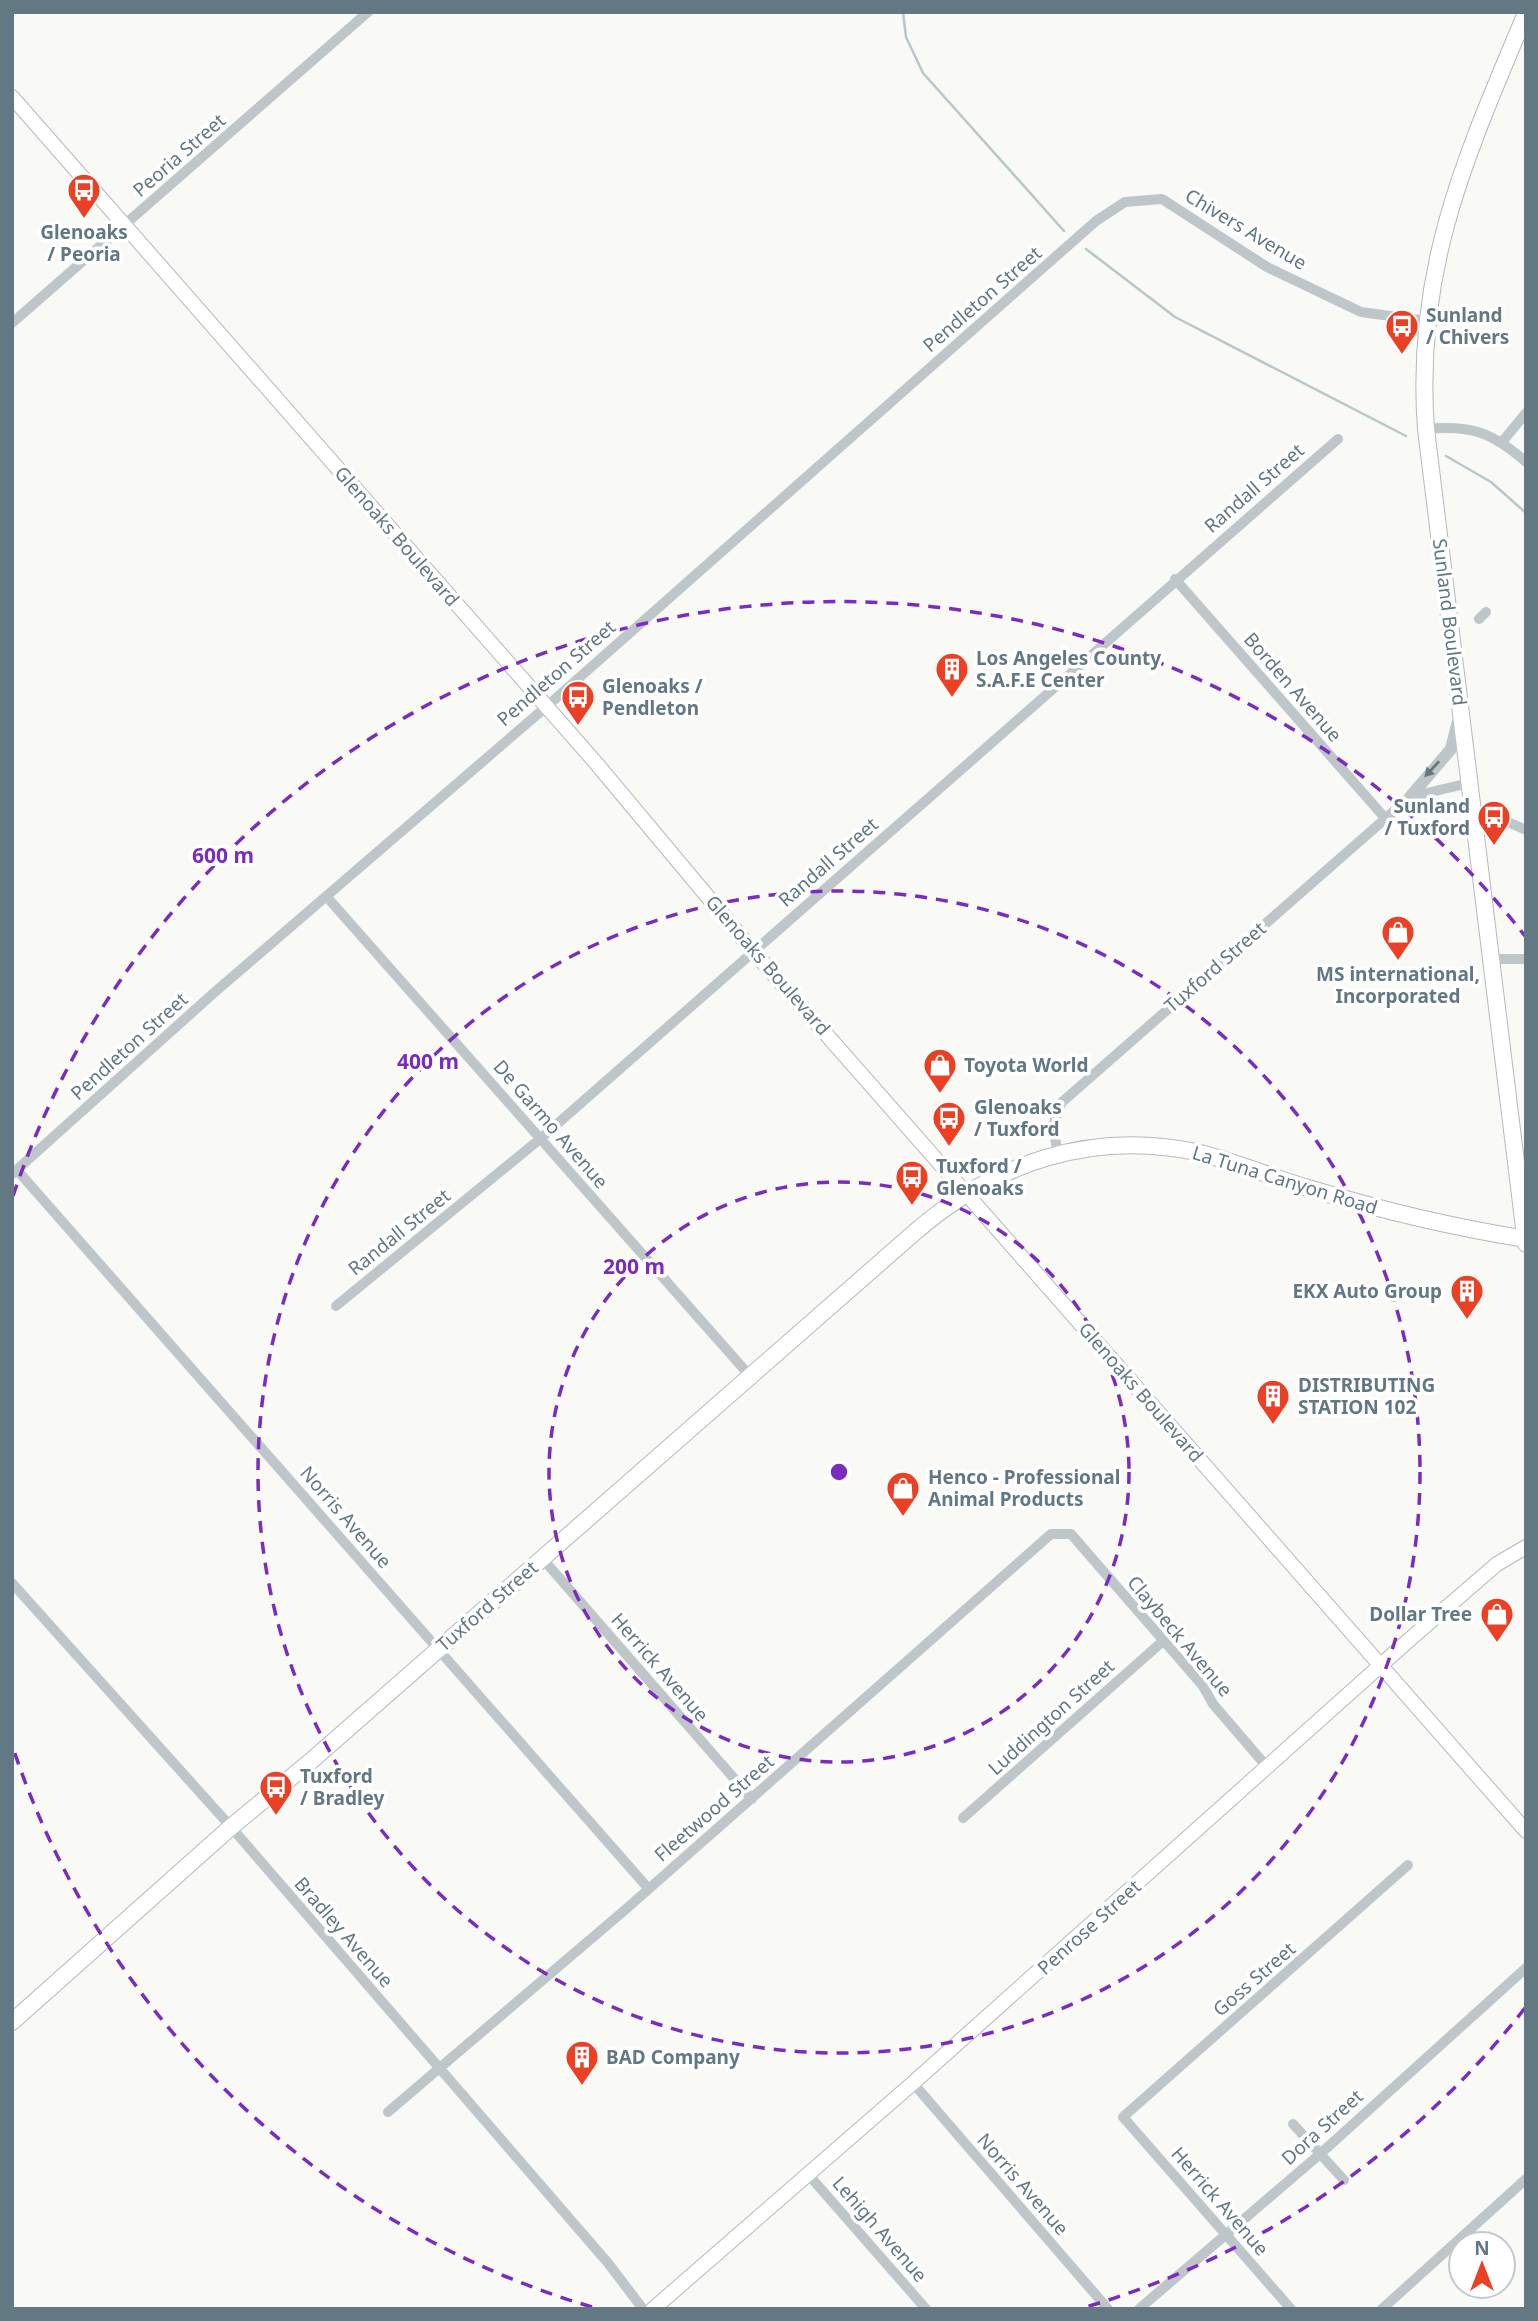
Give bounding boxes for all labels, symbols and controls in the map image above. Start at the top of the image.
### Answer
street label: Peoria Street [127,107,231,203]
bus stop icon: Glenoaks / Peoria [65,171,103,220]
street label: Chivers Avenue [1180,182,1312,276]
place label: Glenoaks / Peoria [40,219,128,267]
street label: Pendleton Street [917,240,1047,358]
place label: Sunland / Chivers [1426,302,1509,350]
bus stop icon: Sunland / Chivers [1383,307,1421,356]
street label: Randall Street [1199,437,1310,539]
street label: Glenoaks Boulevard [329,460,465,612]
street label: Sunland Boulevard [1427,537,1473,707]
street label: Pendleton Street [491,614,621,732]
street label: Borden Avenue [1238,627,1348,747]
place label: Los Angeles County S.A.F.E Center [976,645,1161,693]
building icon: Los Angeles County S.A.F.E Center [933,650,971,699]
place label: Glenoaks / Pendleton [602,673,703,721]
bus stop icon: Glenoaks / Pendleton [559,678,597,727]
one-way arrow [1424,760,1440,778]
place label: Sunland / Tuxford [1384,793,1470,841]
bus stop icon: Sunland / Tuxford [1475,798,1513,847]
street label: Randall Street [773,811,884,913]
text: 600 m [192,841,254,869]
street label: Glenoaks Boulevard [700,889,836,1041]
shop icon: MS international, Incorporated [1379,913,1417,962]
street label: Tuxford Street [1159,916,1271,1018]
place label: MS international, Incorporated [1316,961,1480,1009]
street label: Pendleton Street [65,986,193,1106]
shop icon: Toyota World [921,1046,959,1095]
text: 400 m [397,1047,459,1075]
place label: Toyota World [964,1052,1088,1078]
street label: De Garmo Avenue [488,1054,614,1194]
place label: Glenoaks / Tuxford [974,1094,1062,1142]
bus stop icon: Glenoaks / Tuxford [930,1099,968,1148]
street label: La Tuna Canyon Road [1189,1139,1381,1221]
place label: Tuxford / Glenoaks [936,1153,1024,1201]
bus stop icon: Tuxford / Glenoaks [893,1158,931,1207]
street label: Randall Street [342,1183,456,1281]
text: 200 m [603,1252,665,1280]
building icon: EKX Auto Group [1448,1272,1486,1321]
place label: EKX Auto Group [1292,1278,1442,1304]
street label: Glenoaks Boulevard [1073,1316,1209,1468]
place label: DISTRIBUTING STATION 102 [1298,1372,1435,1420]
building icon: DISTRIBUTING STATION 102 [1254,1377,1292,1426]
street label: Norris Avenue [294,1460,398,1574]
centre of rings [827,1460,851,1484]
place label: Henco - Professional Animal Products [928,1464,1120,1512]
shop icon: Henco - Professional Animal Products [884,1469,922,1518]
street label: Tuxford Street [431,1555,543,1657]
street label: Claybeck Avenue [1122,1570,1238,1702]
shop icon: Dollar Tree [1478,1595,1516,1644]
place label: Dollar Tree [1369,1601,1472,1627]
street label: Herrick Avenue [605,1607,715,1727]
street label: Luddington Street [982,1653,1120,1781]
street label: Fleetwood Street [649,1749,779,1867]
place label: Tuxford / Bradley [300,1763,385,1811]
bus stop icon: Tuxford / Bradley [257,1768,295,1817]
street label: Bradley Avenue [289,1871,399,1993]
street label: Penrose Street [1032,1874,1146,1980]
street label: Goss Street [1207,1936,1301,2022]
building icon: BAD Company [563,2038,601,2087]
place label: BAD Company [606,2044,740,2070]
street label: Dora Street [1276,2083,1369,2171]
street label: Norris Avenue [971,2127,1075,2241]
street label: Herrick Avenue [1165,2141,1275,2261]
street label: Lehigh Avenue [827,2171,933,2287]
north arrow [1447,2230,1517,2300]
text: N [1474,2235,1490,2261]

